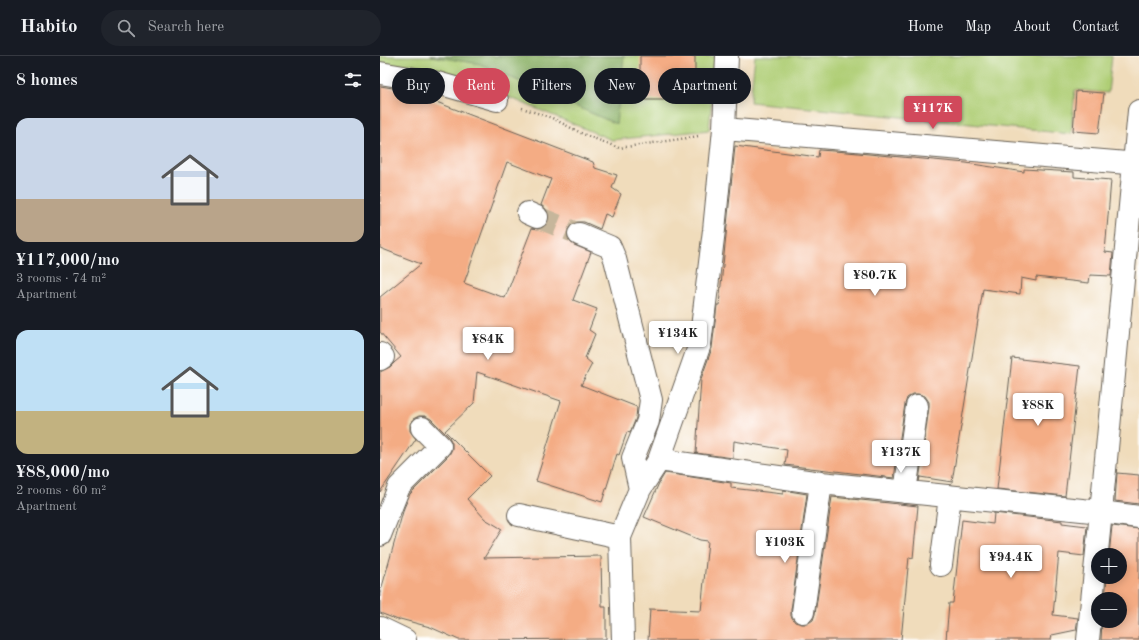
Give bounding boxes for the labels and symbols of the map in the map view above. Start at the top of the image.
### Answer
pin: ¥117K [905,96,961,130]
pin: ¥80.7K [842,263,908,297]
pin: ¥134K [650,321,706,355]
pin: ¥84K [464,327,512,361]
pin: ¥88K [1014,393,1062,427]
pin: ¥137K [873,440,929,474]
pin: ¥103K [757,530,813,564]
pin: ¥94.4K [978,545,1044,579]

